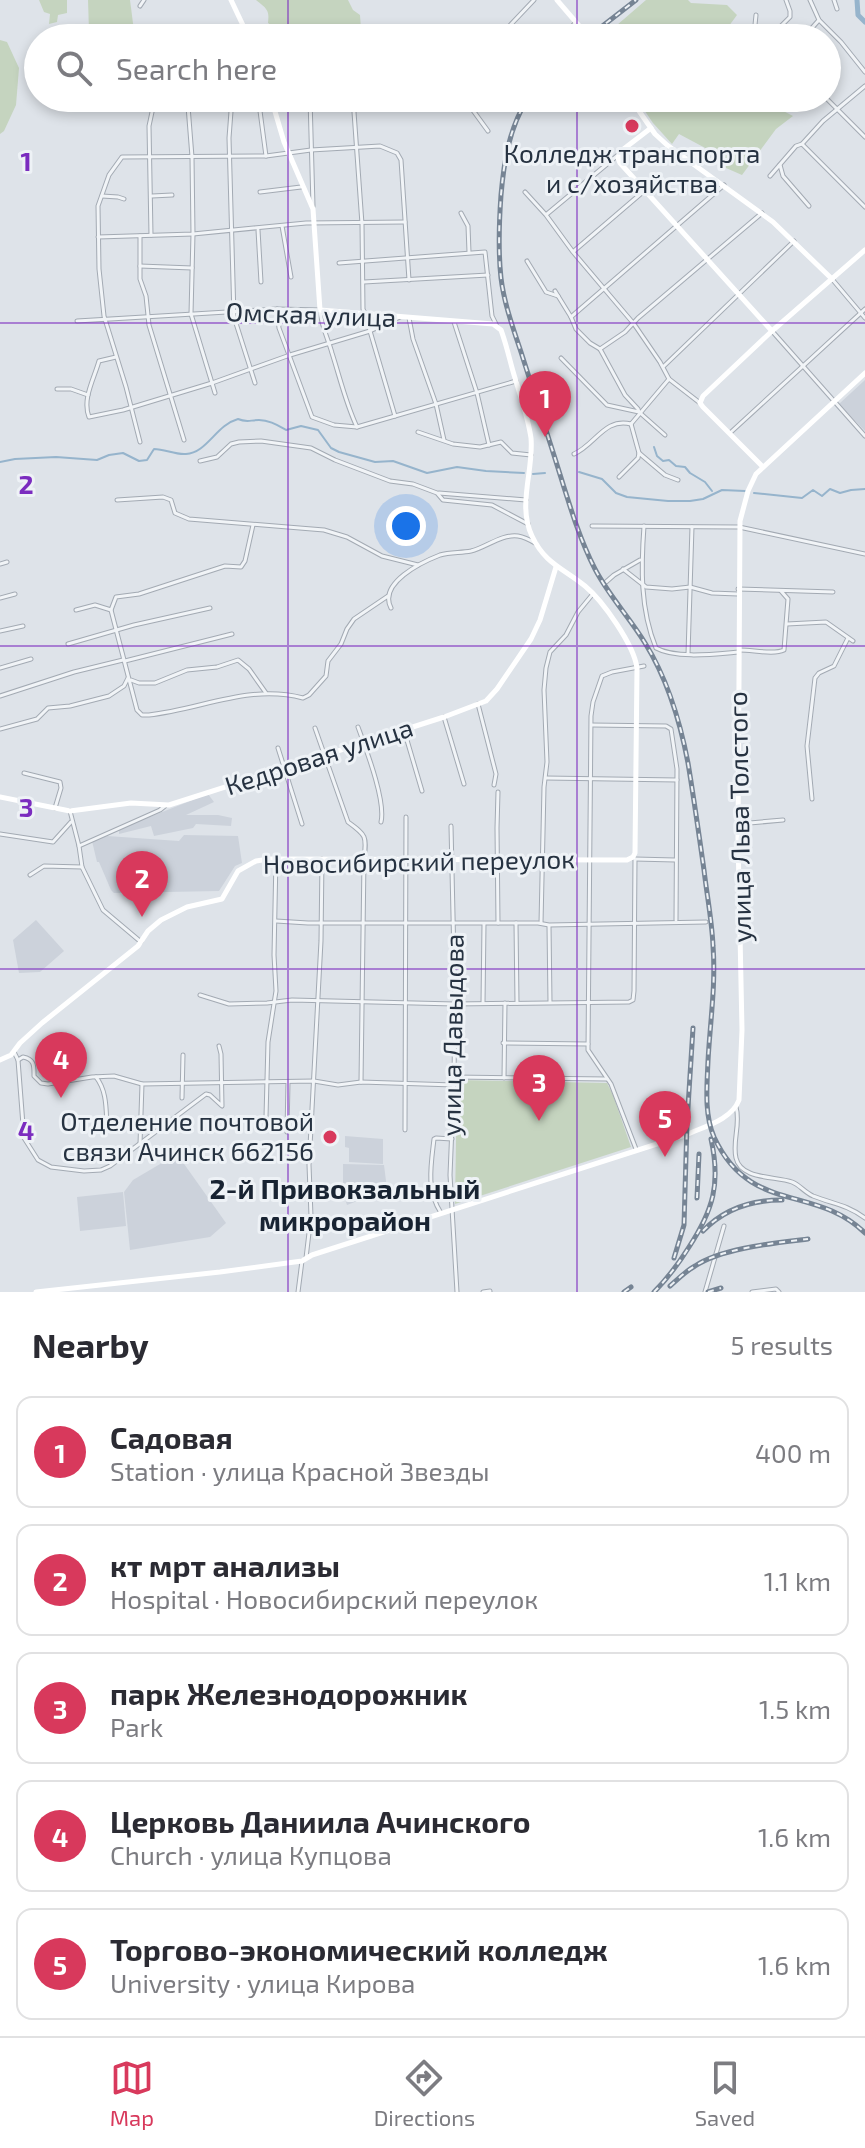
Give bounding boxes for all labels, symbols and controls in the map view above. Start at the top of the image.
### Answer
search box [24,24,841,112]
icon: search [52,46,96,90]
text: Search here [116,50,277,86]
marker: Колледж транспорта и с/хозяйства [623,117,641,135]
place label: Колледж транспорта и с/хозяйства [504,137,760,198]
text: 1 [20,145,32,176]
street label: Омская улица [225,295,397,333]
pin: 1 [519,371,571,437]
text: 2 [18,468,34,499]
your location [386,506,426,546]
street label: улица Льва Толстого [721,691,757,943]
street label: Кедровая улица [221,711,417,802]
text: 3 [19,791,33,822]
street label: Новосибирский переулок [263,842,575,880]
pin: 2 [116,851,168,917]
street label: улица Давыдова [434,933,470,1137]
pin: 4 [35,1032,87,1098]
pin: 3 [513,1055,565,1121]
pin: 5 [639,1091,691,1157]
place label: Отделение почтовой связи Ачинск 662156 [60,1105,314,1166]
text: 4 [18,1114,34,1145]
marker: Отделение почтовой связи Ачинск 662156 [321,1128,339,1146]
district label: 2-й Привокзальный микрорайон [210,1171,480,1237]
text: Nearby [32,1324,149,1365]
text: 5 results [731,1329,833,1360]
text: Садовая [110,1419,233,1455]
text: 1 [54,1437,66,1468]
text: 400 m [755,1437,831,1468]
text: Station · улица Красной Звезды [110,1455,489,1486]
text: кт мрт анализы [110,1547,340,1583]
text: 2 [52,1565,68,1596]
text: 1.1 km [764,1565,831,1596]
text: Hospital · Новосибирский переулок [110,1583,538,1614]
text: парк Железнодорожник [110,1675,468,1711]
text: 3 [53,1693,67,1724]
text: 1.5 km [759,1693,831,1724]
text: Park [110,1711,163,1742]
text: Церковь Даниила Ачинского [110,1803,531,1839]
text: 4 [52,1821,68,1852]
text: 1.6 km [758,1821,831,1852]
text: Church · улица Купцова [110,1839,392,1870]
text: Торгово-экономический колледж [110,1931,608,1967]
text: 5 [53,1949,67,1980]
text: 1.6 km [758,1949,831,1980]
text: University · улица Кирова [110,1967,415,1998]
tab: Map [110,2056,154,2130]
tab: Directions [374,2056,475,2130]
tab: Saved [695,2056,755,2130]

